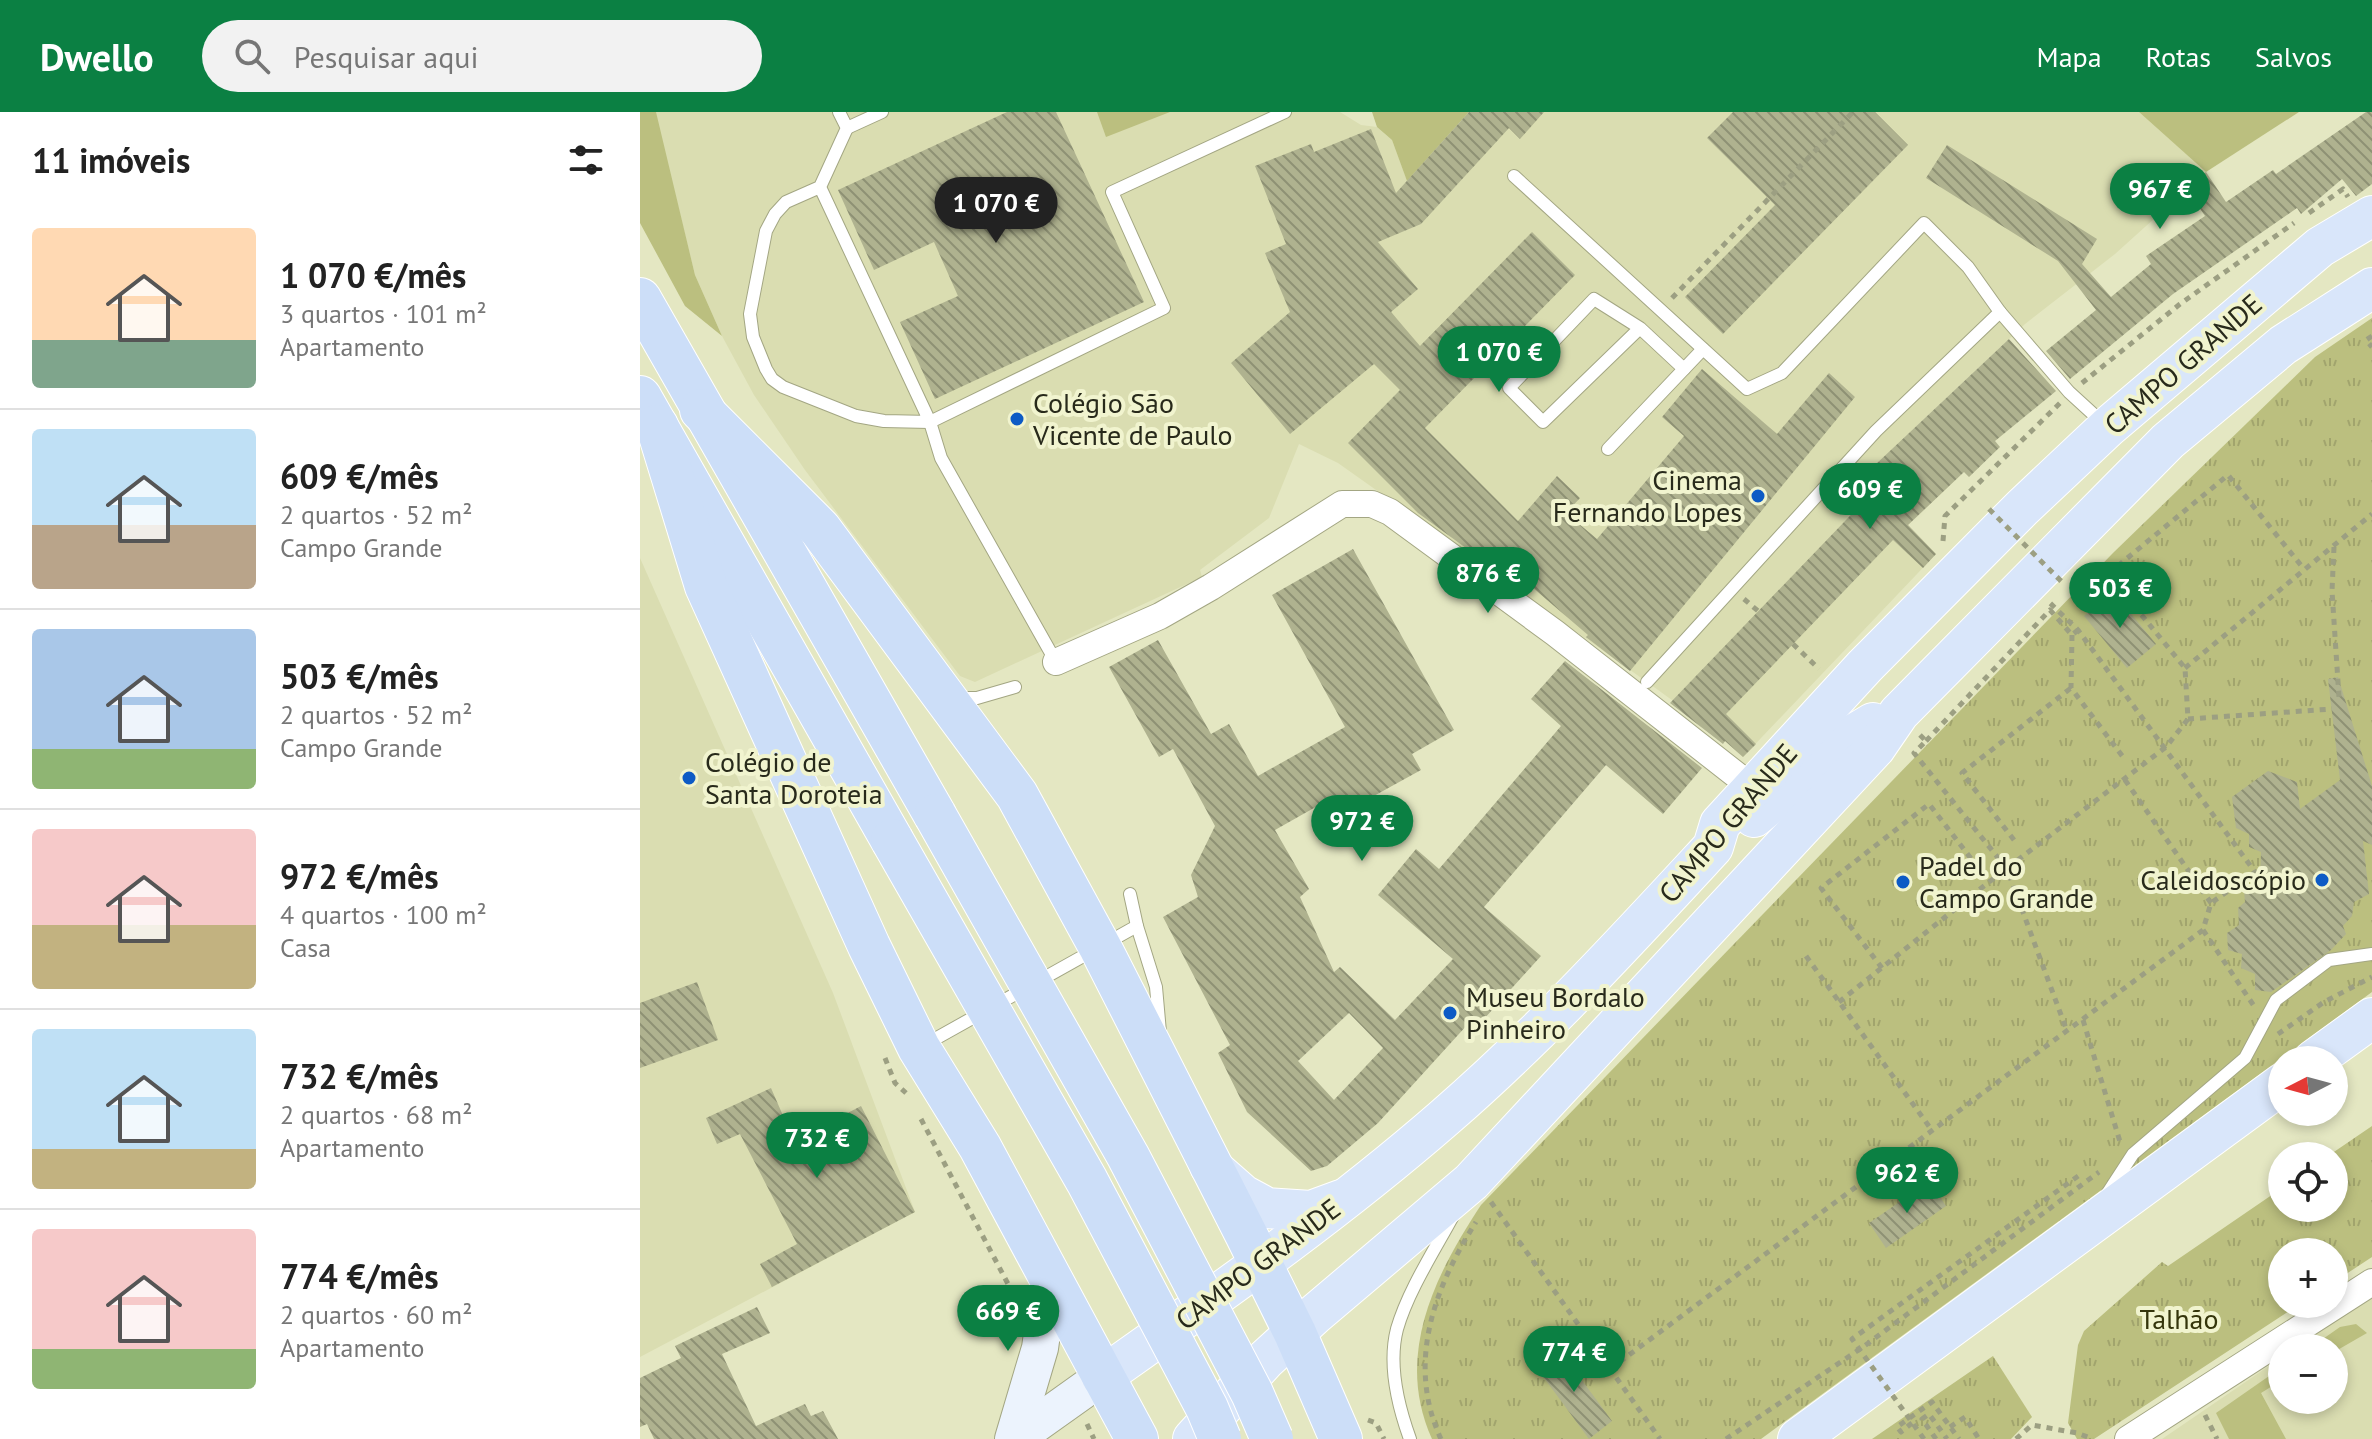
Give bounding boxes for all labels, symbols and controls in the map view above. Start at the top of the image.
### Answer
search box [202,20,762,92]
text: Dwello [40,32,154,81]
icon: search [230,34,274,78]
text: Pesquisar aqui [294,37,479,76]
text: Mapa [2037,38,2102,75]
text: Rotas [2146,38,2211,75]
text: Salvos [2255,38,2332,75]
text: 11 imóveis [32,138,190,182]
icon: filters [564,138,608,182]
pin: 967 € [2104,163,2216,231]
text: 967 € [2128,172,2192,205]
pin: 1 070 € [922,177,1070,245]
text: 1 070 € [953,186,1039,219]
text: 1 070 €/mês [280,253,466,297]
icon: home [96,260,192,356]
street label: CAMPO GRANDE [2096,285,2269,442]
text: 3 quartos · 101 m² [280,297,487,330]
pin: 1 070 € [1425,326,1573,394]
text: Apartamento [280,330,425,363]
text: 1 070 € [1456,335,1542,368]
place label: Colégio São Vicente de Paulo [1032,384,1232,453]
marker: Colégio São Vicente de Paulo [1008,410,1026,428]
text: 609 €/mês [280,454,439,498]
icon: home [96,461,192,557]
place label: Cinema Fernando Lopes [1553,461,1742,530]
pin: 609 € [1814,463,1926,531]
text: 609 € [1837,472,1903,505]
marker: Cinema Fernando Lopes [1749,487,1767,505]
text: 2 quartos · 52 m² [280,498,472,531]
text: Campo Grande [280,531,442,564]
pin: 876 € [1432,547,1544,615]
text: 876 € [1455,556,1521,589]
pin: 503 € [2064,562,2176,630]
text: 503 € [2087,571,2153,604]
text: 503 €/mês [280,654,439,698]
icon: home [96,661,192,757]
text: 2 quartos · 52 m² [280,698,472,731]
text: Campo Grande [280,731,442,764]
street label: CAMPO GRANDE [1650,735,1805,910]
place label: Colégio de Santa Doroteia [705,743,883,812]
marker: Colégio de Santa Doroteia [680,769,698,787]
pin: 972 € [1306,795,1418,863]
text: 972 € [1329,804,1395,837]
place label: Padel do Campo Grande [1919,847,2094,916]
text: 972 €/mês [280,854,439,898]
icon: home [96,861,192,957]
place label: Caleidoscópio [2140,861,2306,898]
marker: Caleidoscópio [2313,871,2331,889]
marker: Padel do Campo Grande [1894,873,1912,891]
text: 4 quartos · 100 m² [280,898,487,931]
text: Casa [280,931,331,964]
place label: Museu Bordalo Pinheiro [1466,978,1645,1047]
marker: Museu Bordalo Pinheiro [1441,1004,1459,1022]
north arrow [2268,1046,2348,1126]
map controls [2268,1046,2348,1414]
text: 732 €/mês [280,1054,439,1098]
icon: home [96,1061,192,1157]
text: 2 quartos · 68 m² [280,1098,472,1131]
pin: 732 € [761,1112,873,1180]
text: 732 € [784,1121,850,1154]
text: Apartamento [280,1131,425,1164]
button: locate [2268,1142,2348,1222]
pin: 962 € [1851,1147,1963,1215]
text: 962 € [1874,1156,1940,1189]
street label: CAMPO GRANDE [1168,1190,1348,1338]
button: + [2268,1238,2348,1318]
text: 774 €/mês [280,1254,439,1298]
icon: home [96,1261,192,1357]
pin: 669 € [952,1285,1064,1353]
text: 669 € [975,1294,1041,1327]
text: 2 quartos · 60 m² [280,1298,472,1331]
park label: Talhão [2140,1300,2218,1337]
pin: 774 € [1518,1326,1630,1394]
text: Apartamento [280,1331,425,1364]
button: − [2268,1334,2348,1414]
text: 774 € [1541,1335,1607,1368]

